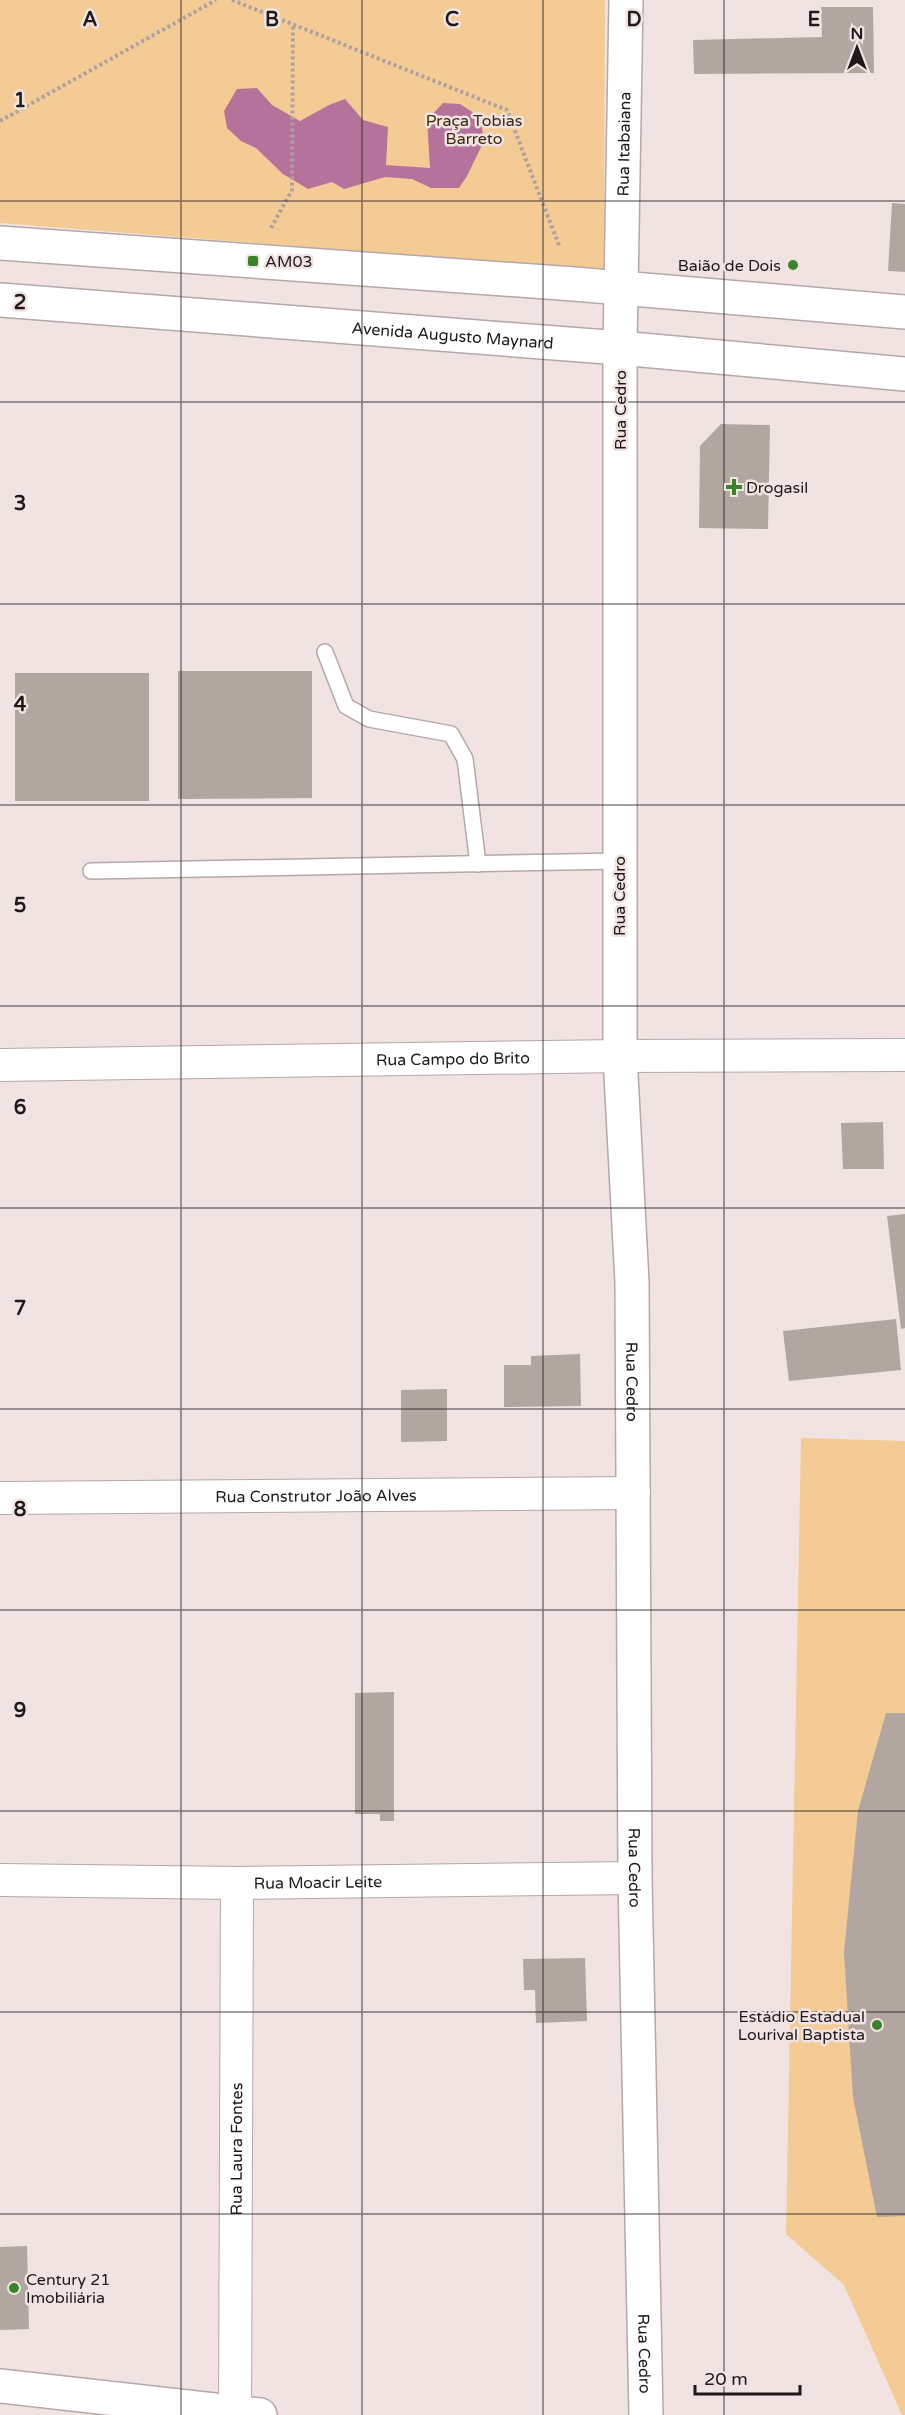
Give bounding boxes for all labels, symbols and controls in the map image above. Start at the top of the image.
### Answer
text: A [83,8,98,32]
text: B [265,8,279,32]
text: C [445,8,459,32]
text: D [626,8,642,32]
text: E [808,8,821,32]
north arrow [827,18,887,78]
text: N [851,24,863,44]
text: 1 [14,89,26,113]
street label: Rua Itabaiana [614,92,635,197]
park label: Praça Tobias Barreto [426,111,522,149]
place label: AM03 [265,252,313,272]
marker: AM03 [246,254,260,268]
place label: Baião de Dois [678,256,781,276]
marker: Baião de Dois [786,258,800,272]
text: 2 [14,291,26,315]
street label: Avenida Augusto Maynard [351,318,554,354]
street label: Rua Cedro [611,370,631,450]
place label: Drogasil [746,478,808,498]
marker: Drogasil [727,480,741,494]
text: 3 [14,492,26,516]
text: 4 [14,693,27,717]
street label: Rua Cedro [610,856,630,936]
text: 5 [14,894,26,918]
street label: Rua Campo do Brito [376,1048,530,1071]
text: 6 [14,1096,26,1120]
text: 7 [14,1297,26,1321]
street label: Rua Cedro [621,1342,642,1422]
street label: Rua Construtor João Alves [215,1486,417,1507]
text: 8 [14,1498,26,1522]
text: 9 [14,1699,26,1723]
street label: Rua Cedro [624,1828,645,1908]
street label: Rua Moacir Leite [254,1872,382,1894]
place label: Estádio Estadual Lourival Baptista [738,2007,865,2045]
marker: Estádio Estadual Lourival Baptista [870,2018,884,2032]
street label: Rua Laura Fontes [227,2083,247,2215]
place label: Century 21 Imobiliária [26,2270,110,2308]
marker: Century 21 Imobiliária [7,2281,21,2295]
street label: Rua Cedro [633,2313,655,2394]
scale bar [695,2358,800,2396]
text: 20 m [704,2368,748,2390]

